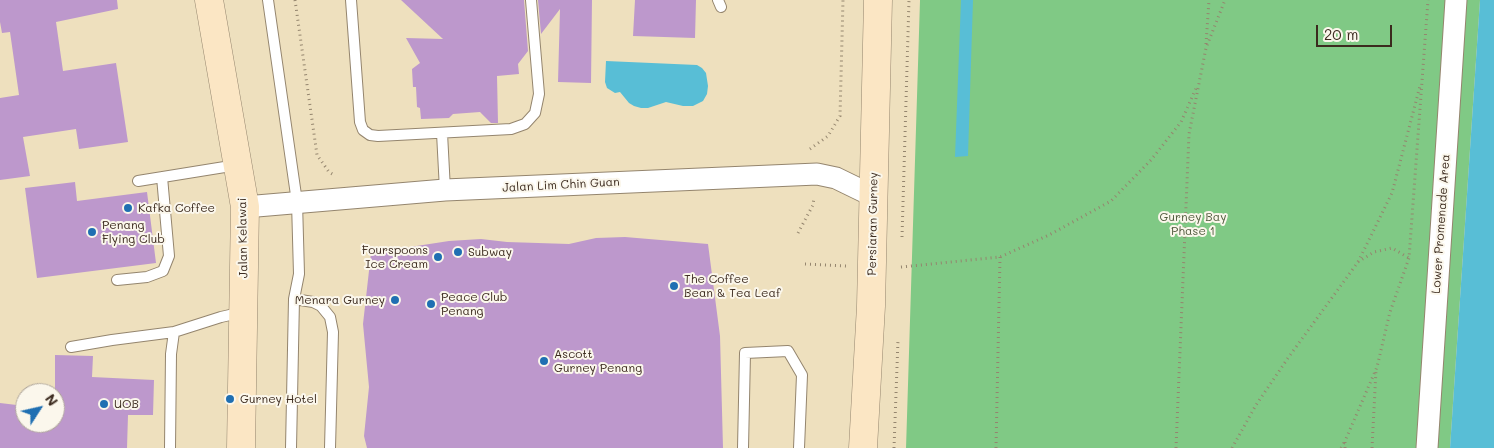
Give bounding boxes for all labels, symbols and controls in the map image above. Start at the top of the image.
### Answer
scale bar [1319,15,1395,47]
text: 20 m [1324,24,1358,44]
street label: Lower Promenade Area [1429,154,1453,294]
street label: Persiaran Gurney [865,172,881,276]
street label: Jalan Lim Chin Guan [502,175,620,195]
street label: Jalan Kelawai [235,198,251,278]
place label: Kafka Coffee [138,201,215,215]
marker: Kafka Coffee [122,202,134,214]
park label: Gurney Bay Phase 1 [1160,210,1226,238]
place label: Penang Flying Club [102,218,165,246]
marker: Penang Flying Club [86,226,98,238]
place label: Fourspoons Ice Cream [362,243,428,271]
place label: Subway [468,245,512,259]
marker: Subway [452,246,464,258]
marker: Fourspoons Ice Cream [432,251,444,263]
place label: The Coffee Bean & Tea Leaf [684,272,781,300]
marker: The Coffee Bean & Tea Leaf [668,280,680,292]
place label: Peace Club Penang [441,290,507,318]
place label: Menara Gurney [295,293,385,307]
marker: Menara Gurney [389,294,401,306]
marker: Peace Club Penang [425,298,437,310]
place label: Ascott Gurney Penang [554,347,642,375]
marker: Ascott Gurney Penang [538,355,550,367]
north arrow [15,383,65,433]
text: N [41,390,63,409]
place label: Gurney Hotel [240,392,317,406]
marker: Gurney Hotel [224,393,236,405]
place label: UOB [114,397,139,411]
marker: UOB [98,398,110,410]

